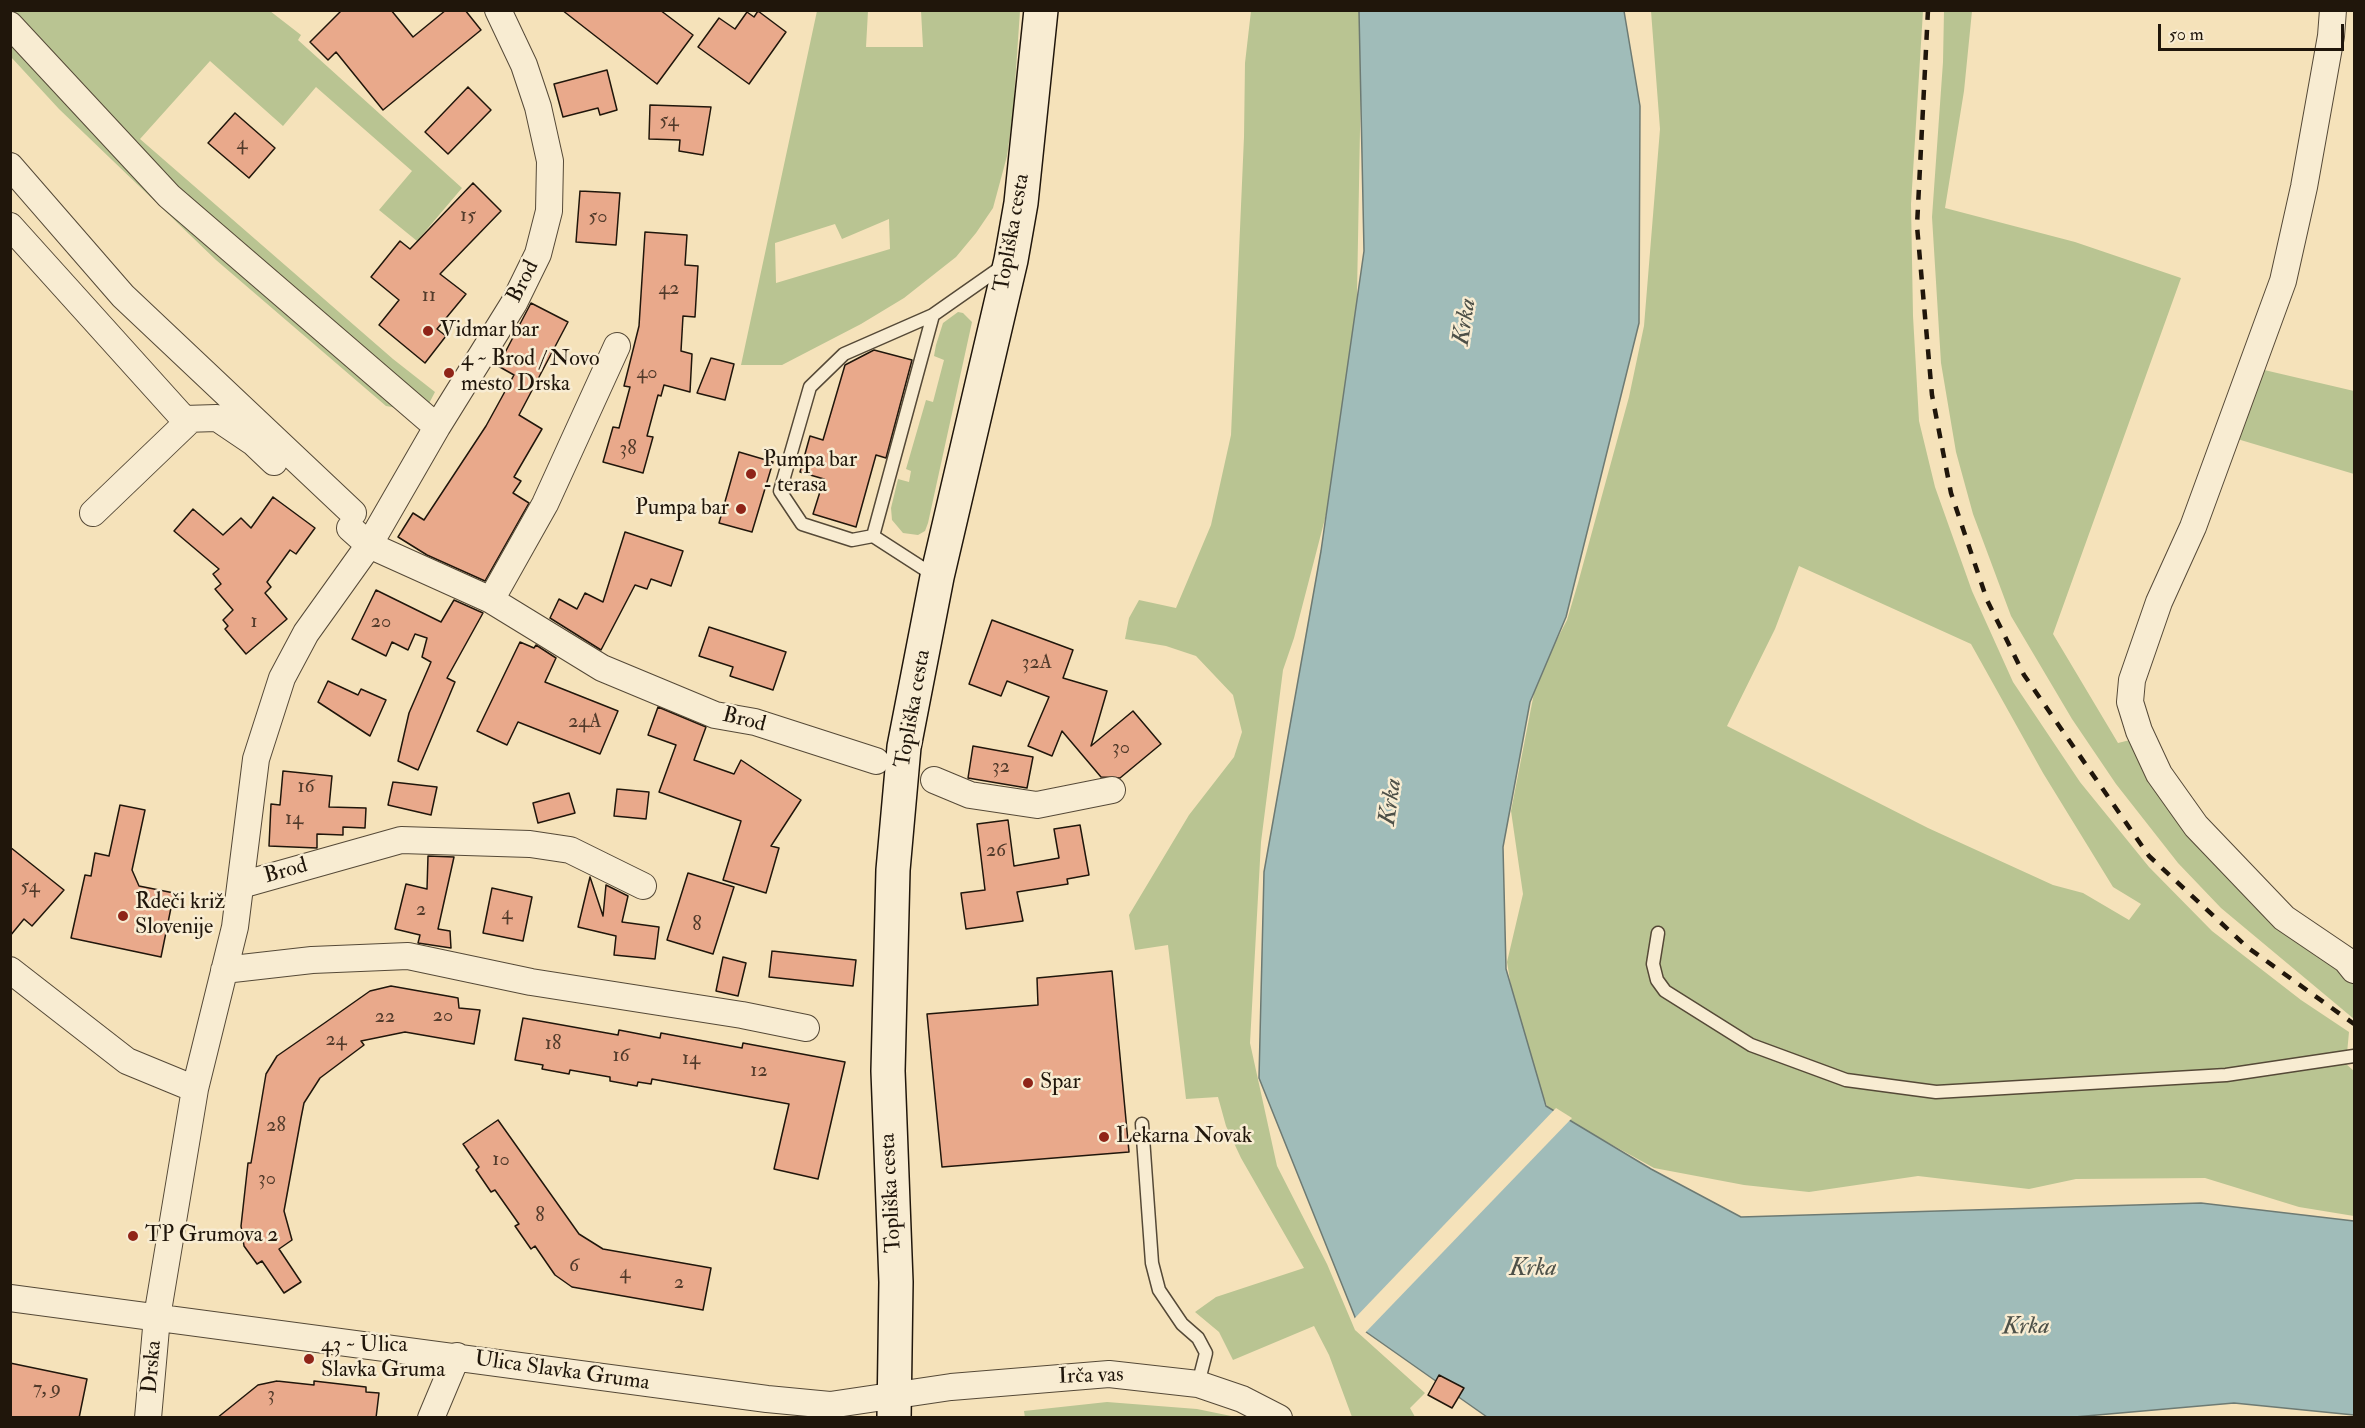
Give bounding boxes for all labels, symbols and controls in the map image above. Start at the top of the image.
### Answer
scale bar [2161,12,2347,50]
text: 50 m [2169,23,2204,46]
house number: 54 [659,110,679,134]
house number: 4 [237,133,247,157]
street label: Topliška cesta [990,172,1036,294]
house number: 15 [460,205,476,229]
house number: 50 [589,206,607,230]
street label: Brod [502,256,546,308]
house number: 42 [659,278,679,302]
house number: 11 [422,285,436,309]
water label: Krka [1448,297,1484,347]
place label: Vidmar bar [440,318,539,344]
marker: Vidmar bar [421,324,435,338]
place label: 4 ~ Brod / Novo mesto Drska [461,347,600,398]
house number: 40 [636,362,658,386]
marker: 4 ~ Brod / Novo mesto Drska [442,366,456,380]
house number: 38 [619,438,637,462]
place label: Pumpa bar - terasa [763,448,857,500]
marker: Pumpa bar - terasa [744,467,758,481]
place label: Pumpa bar [635,496,729,522]
marker: Pumpa bar [734,502,748,516]
house number: 1 [250,611,258,635]
house number: 20 [371,611,391,635]
street label: Topliška cesta [891,648,937,770]
house number: 32A [1022,652,1052,676]
street label: Brod [720,703,768,739]
house number: 24A [568,711,602,735]
house number: 30 [1112,737,1130,761]
house number: 32 [992,756,1010,780]
house number: 16 [297,776,315,800]
water label: Krka [1374,777,1410,827]
house number: 14 [285,808,303,832]
house number: 26 [986,840,1006,864]
street label: Brod [261,853,311,891]
house number: 54 [20,876,40,900]
place label: Rdeči križ Slovenije [135,890,225,942]
house number: 2 [416,899,426,923]
house number: 4 [502,903,512,927]
marker: Rdeči križ Slovenije [116,909,130,923]
house number: 8 [692,914,702,938]
house number: 20 [433,1005,453,1029]
house number: 22 [375,1006,395,1030]
house number: 24 [326,1029,346,1053]
house number: 18 [545,1033,561,1057]
house number: 16 [612,1045,630,1069]
house number: 14 [682,1048,700,1072]
house number: 12 [750,1060,768,1084]
place label: Spar [1040,1070,1081,1096]
marker: Spar [1021,1076,1035,1090]
house number: 28 [266,1115,286,1139]
place label: Lekarna Novak [1116,1124,1252,1150]
marker: Lekarna Novak [1097,1130,1111,1144]
street label: Topliška cesta [876,1132,908,1254]
house number: 10 [492,1149,510,1173]
house number: 30 [258,1168,276,1192]
house number: 8 [535,1205,545,1229]
place label: TP Grumova 2 [145,1223,279,1249]
marker: TP Grumova 2 [126,1229,140,1243]
house number: 6 [569,1255,579,1279]
water label: Krka [1510,1256,1556,1284]
house number: 4 [620,1262,630,1286]
house number: 2 [674,1272,684,1296]
water label: Krka [2002,1313,2050,1343]
place label: 43 ~ Ulica Slavka Gruma [321,1333,445,1384]
street label: Drska [138,1339,168,1395]
street label: Ulica Slavka Gruma [473,1347,651,1397]
marker: 43 ~ Ulica Slavka Gruma [302,1352,316,1366]
street label: Irča vas [1058,1363,1124,1391]
house number: 7, 9 [33,1378,61,1402]
house number: 3 [267,1384,275,1408]

